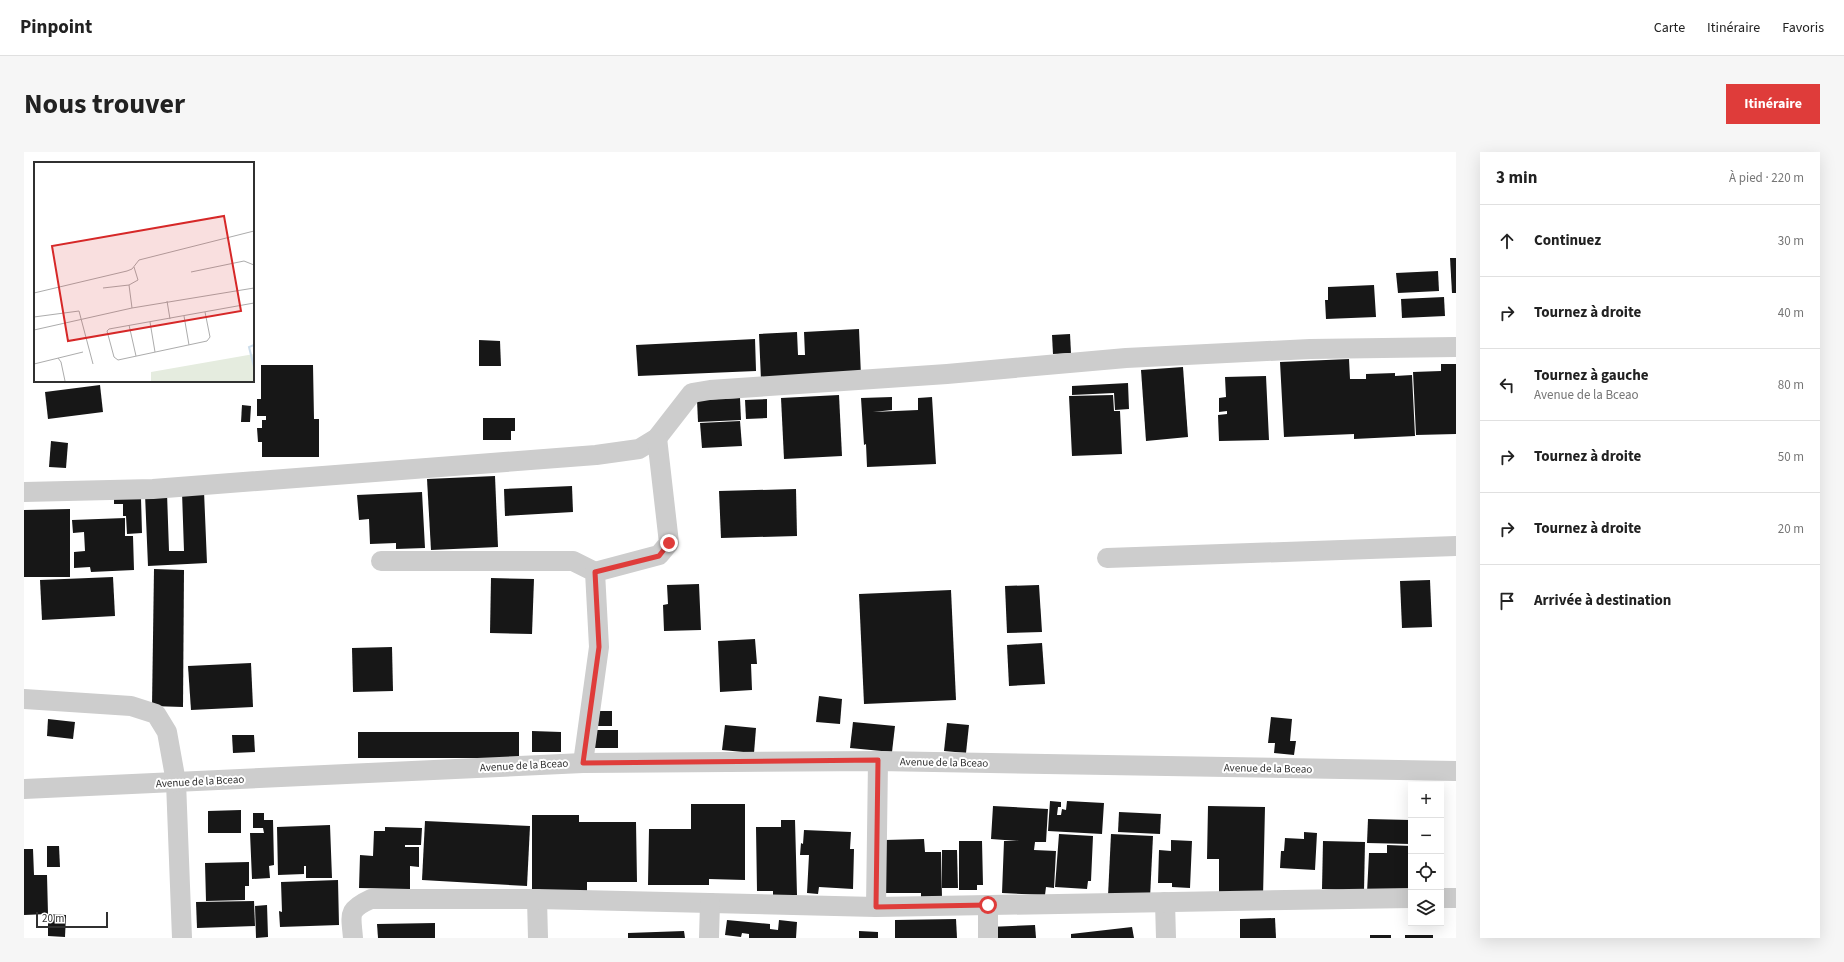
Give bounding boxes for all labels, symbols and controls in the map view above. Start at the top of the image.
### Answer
text: Pinpoint [20,14,92,41]
text: Carte [1654,18,1685,38]
text: Itinéraire [1707,18,1760,38]
text: Favoris [1782,18,1824,38]
text: Nous trouver [24,84,185,124]
button: Itinéraire [1726,84,1820,124]
inset map [34,162,254,382]
text: 3 min [1496,166,1537,190]
text: À pied · 220 m [1729,169,1804,187]
icon: ahead [1496,230,1518,252]
text: Continuez [1534,230,1601,251]
text: 30 m [1778,232,1804,250]
icon: right [1496,302,1518,324]
text: Tournez à droite [1534,302,1641,323]
text: 40 m [1778,304,1804,322]
text: Tournez à gauche [1534,365,1649,386]
icon: left [1496,374,1518,396]
text: 80 m [1778,376,1804,394]
text: Avenue de la Bceao [1534,386,1639,404]
icon: right [1496,446,1518,468]
text: Tournez à droite [1534,446,1641,467]
text: 50 m [1778,448,1804,466]
icon: right [1496,518,1518,540]
text: Tournez à droite [1534,518,1641,539]
text: 20 m [1778,520,1804,538]
route end [660,534,678,552]
icon: arrive [1496,590,1518,612]
text: Arrivée à destination [1534,590,1671,611]
street label: Avenue de la Bceao [900,754,988,771]
street label: Avenue de la Bceao [479,756,569,775]
street label: Avenue de la Bceao [1224,760,1312,777]
street label: Avenue de la Bceao [155,772,245,791]
map controls [1408,782,1444,926]
button: + [1408,782,1444,818]
button: − [1408,818,1444,854]
button: locate [1408,854,1444,890]
button: layers [1408,890,1444,926]
route start [979,896,997,914]
scale bar [36,910,108,929]
text: 20 m [42,911,64,926]

